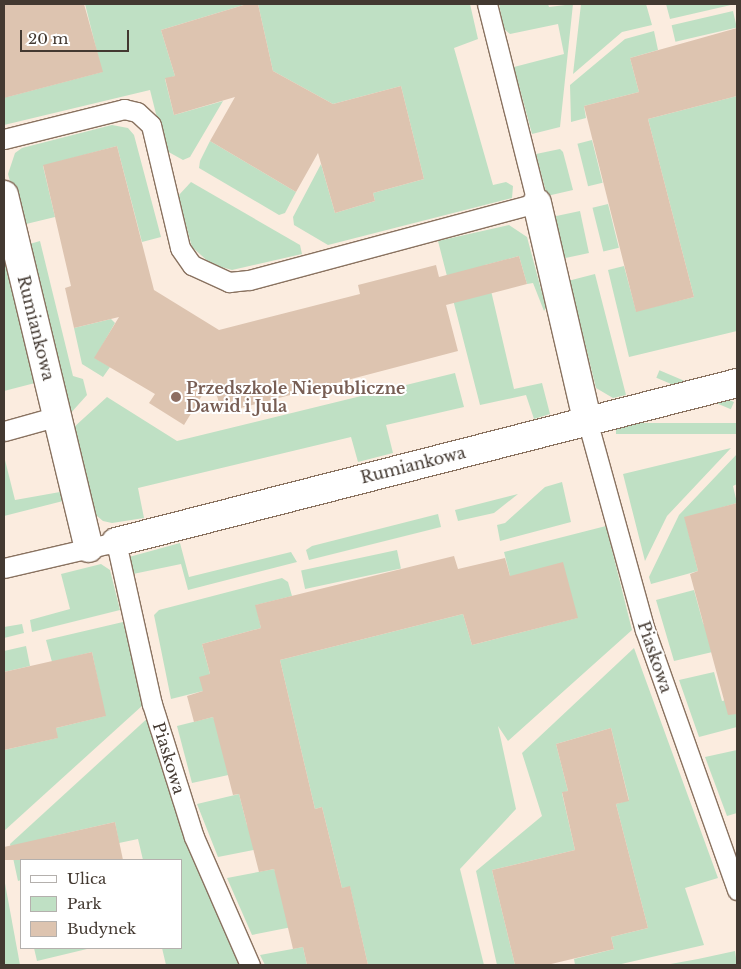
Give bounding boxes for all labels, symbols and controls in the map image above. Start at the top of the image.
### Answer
scale bar [22,20,131,52]
text: 20 m [28,29,68,48]
street label: Rumiankowa [14,273,58,383]
place label: Przedszkole Niepubliczne Dawid i Jula [186,378,405,416]
marker: Przedszkole Niepubliczne Dawid i Jula [170,391,182,403]
street label: Rumiankowa [358,443,468,487]
street label: Piaskowa [634,619,676,695]
street label: Piaskowa [149,720,189,796]
legend [20,859,182,949]
text: Ulica [67,869,106,888]
text: Park [67,894,102,913]
text: Budynek [67,919,136,938]

